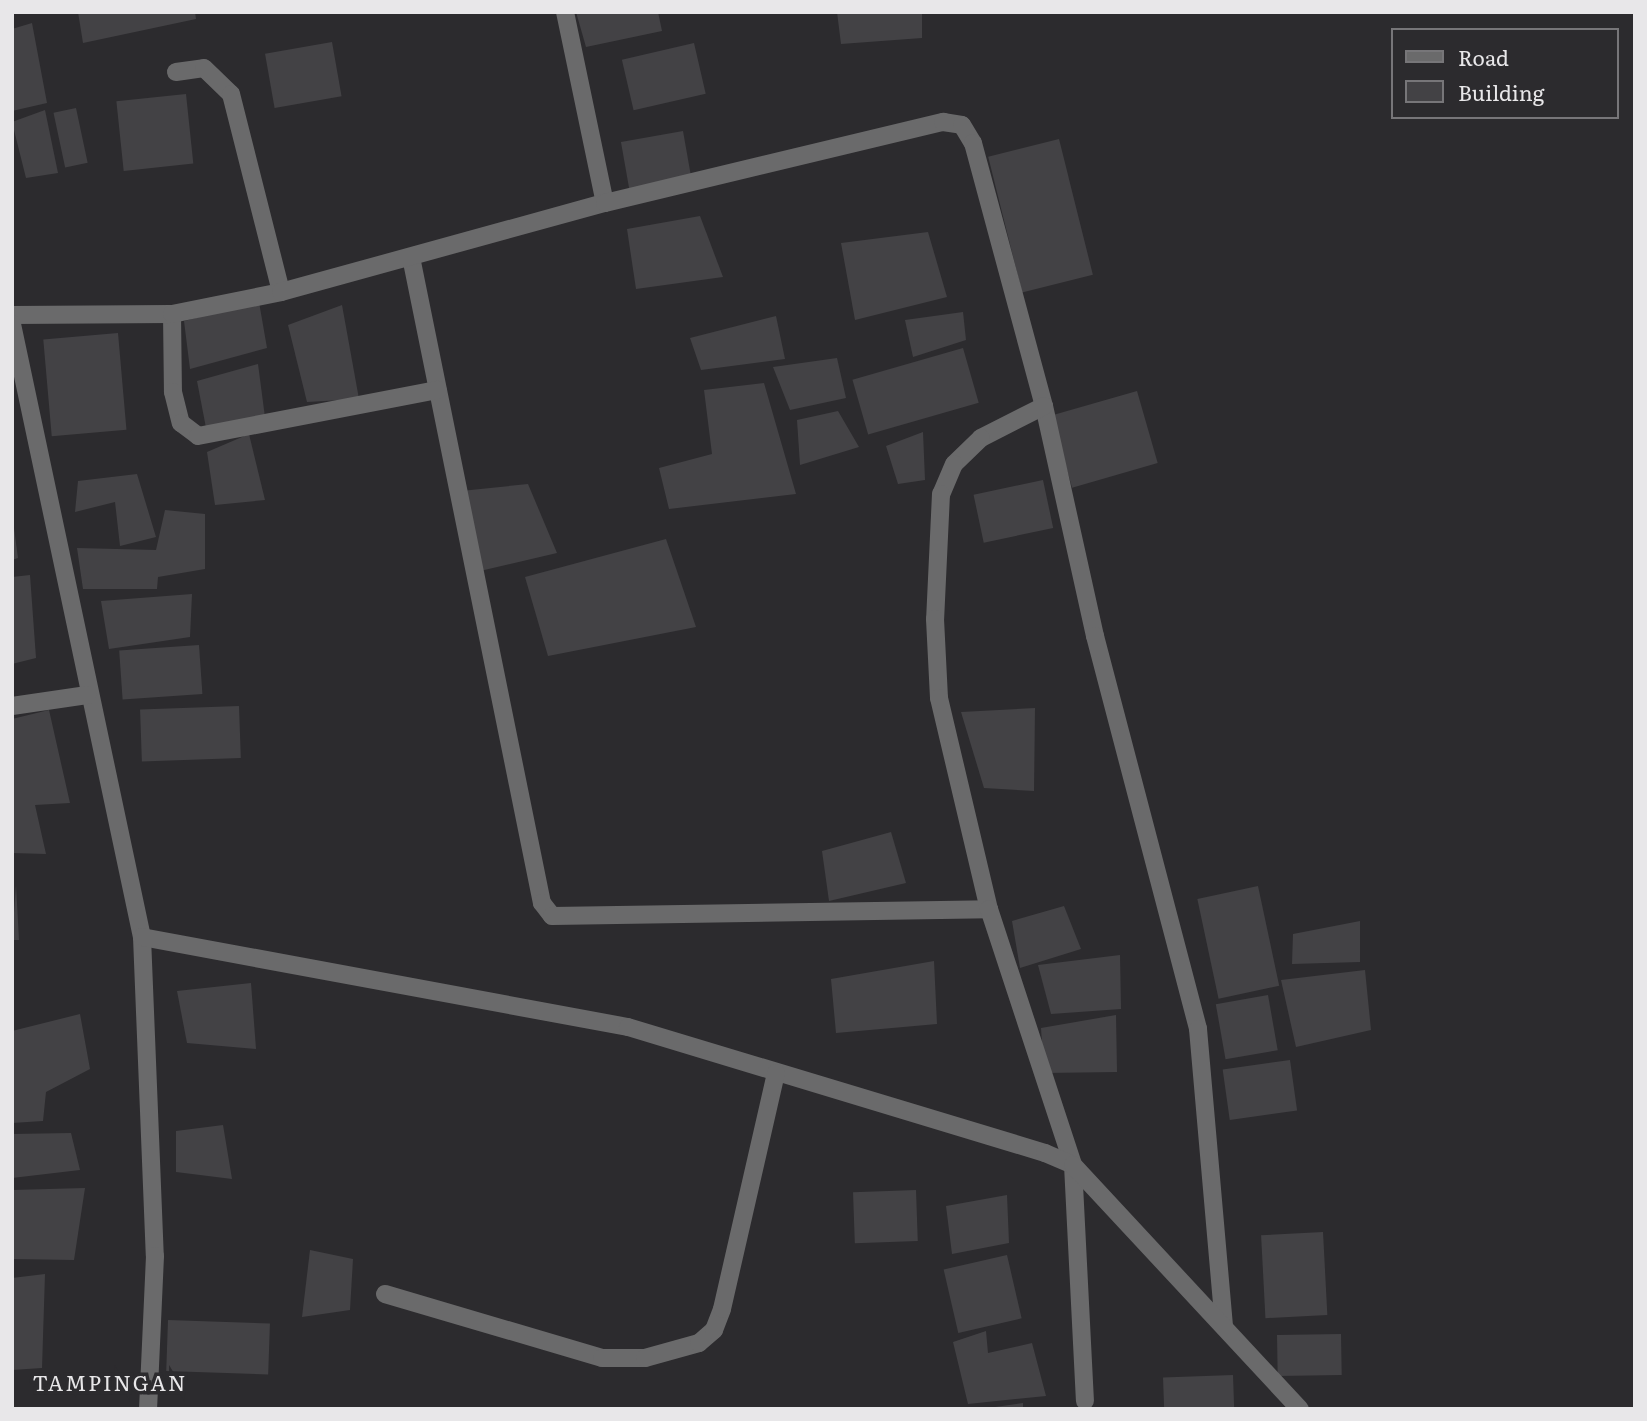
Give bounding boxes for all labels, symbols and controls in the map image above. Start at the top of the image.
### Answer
legend [1392,28,1619,119]
text: Road [1458,41,1509,72]
text: Building [1458,76,1544,107]
district label: TAMPINGAN [34,1369,186,1395]

